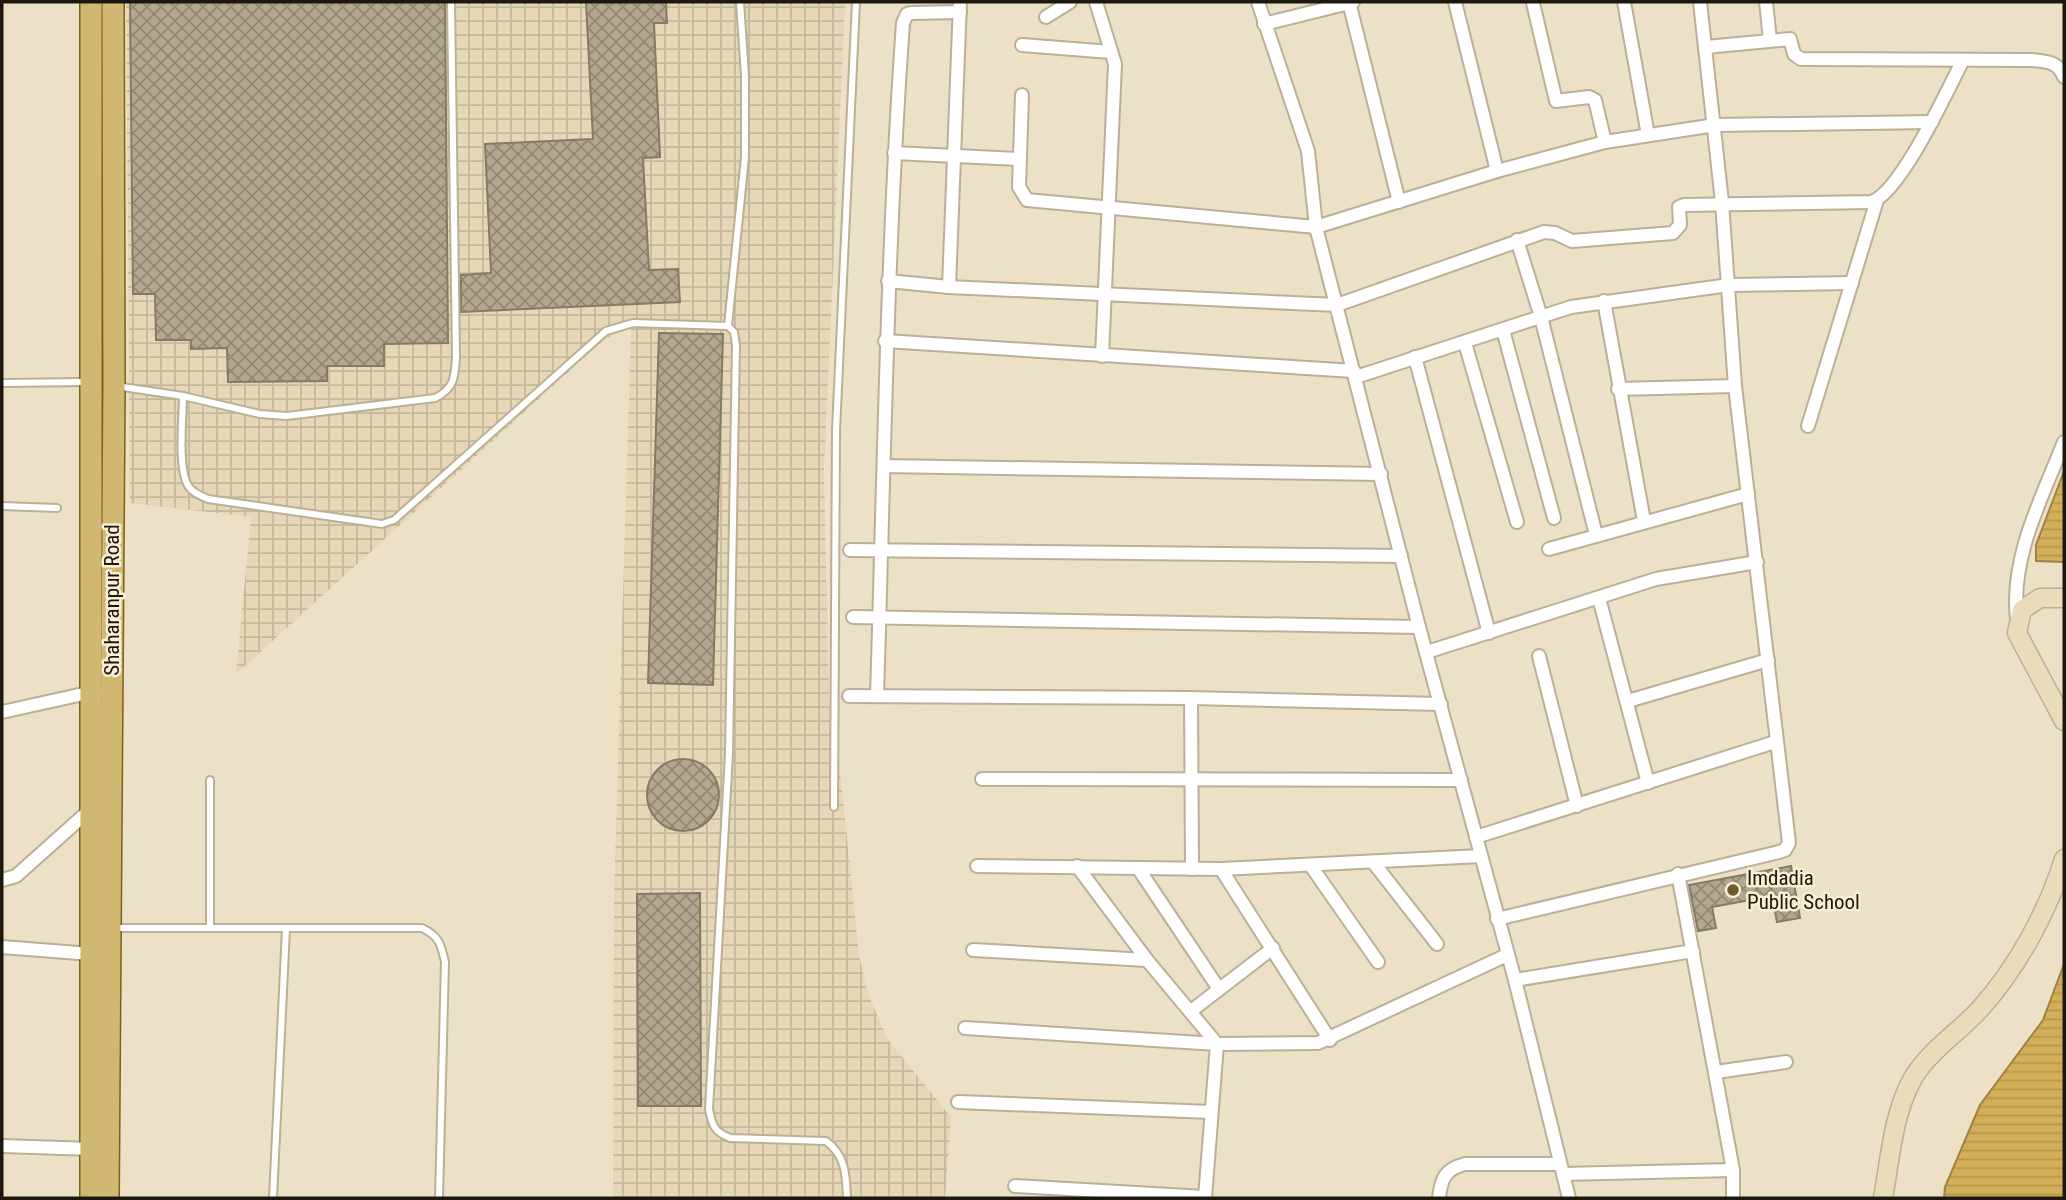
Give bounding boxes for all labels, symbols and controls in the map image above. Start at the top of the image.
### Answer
street label: Shaharanpur Road [100,524,124,676]
place label: Imdadia Public School [1747,866,1860,914]
marker: Imdadia Public School [1725,882,1741,898]

